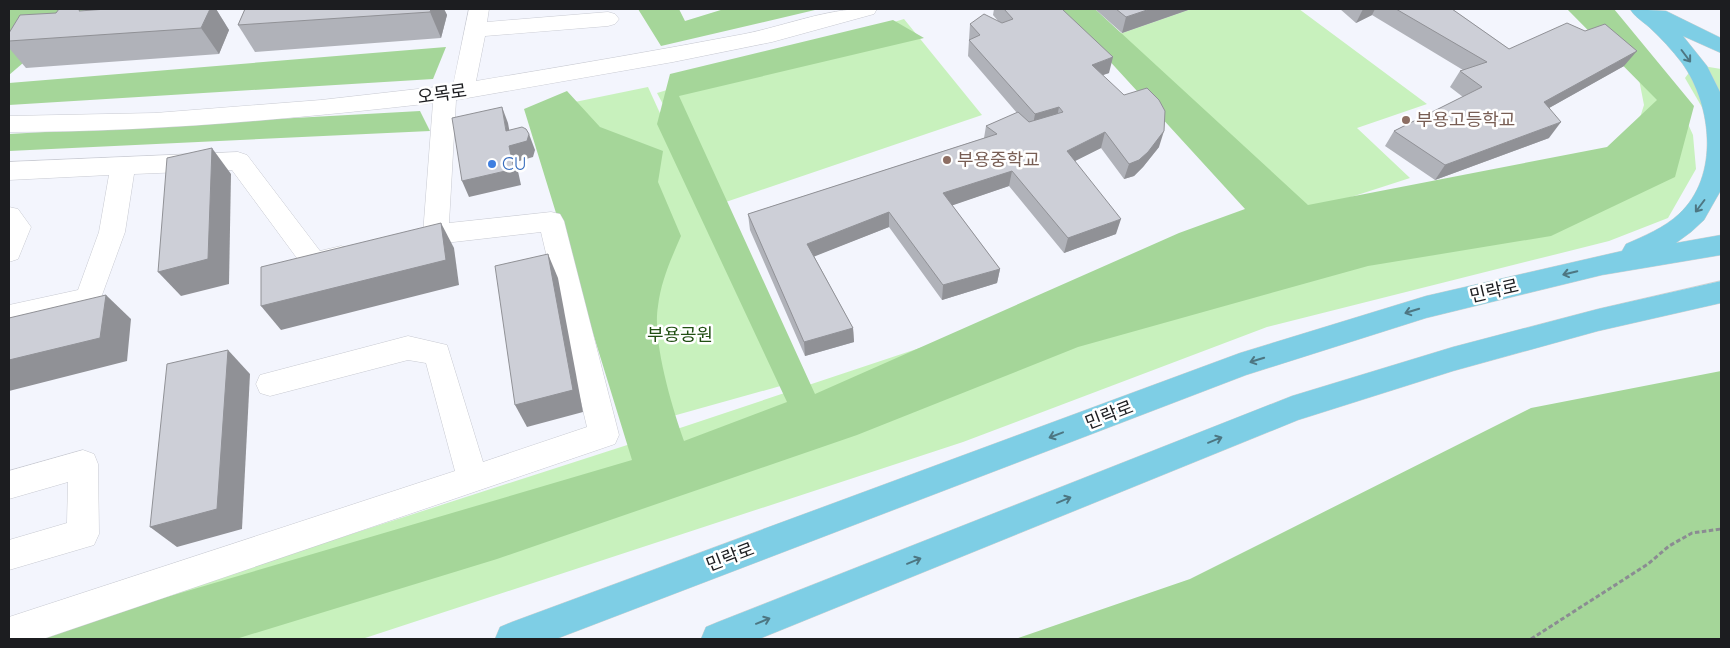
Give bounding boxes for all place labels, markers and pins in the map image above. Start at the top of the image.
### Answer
place label: 부용고등학교 [1416,108,1515,131]
marker: 부용고등학교 [1400,114,1412,126]
place label: 부용중학교 [957,148,1040,171]
place label: CU [502,152,527,175]
marker: 부용중학교 [941,154,953,166]
marker: CU [486,158,498,170]

